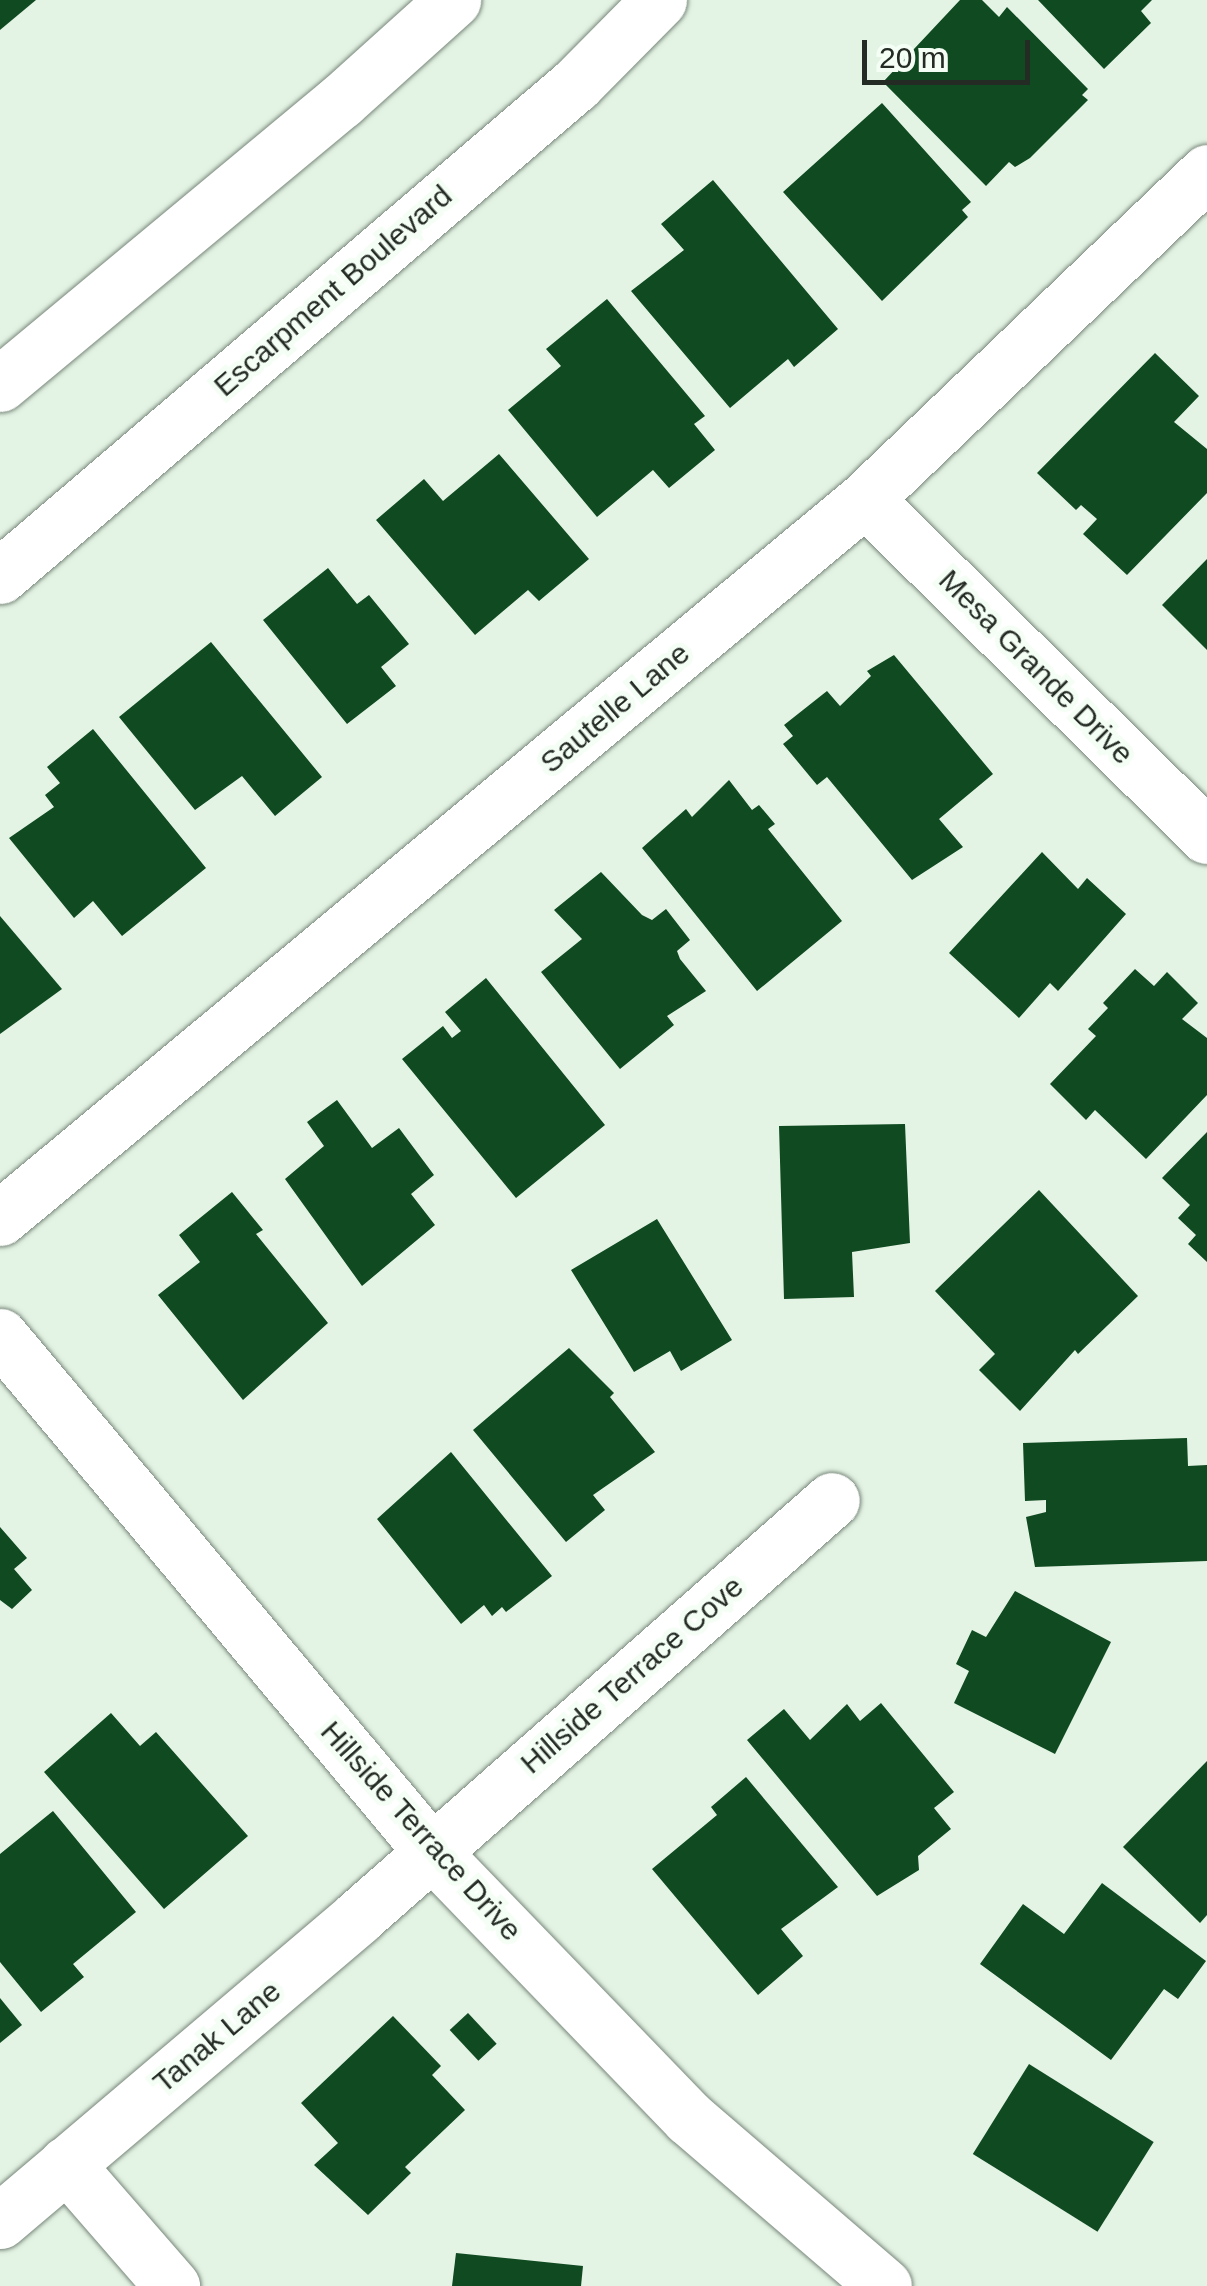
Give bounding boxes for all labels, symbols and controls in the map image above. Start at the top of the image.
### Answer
scale bar [867,20,1034,82]
text: 20 m [879,41,946,74]
street label: Escarpment Boulevard [207,178,459,404]
street label: Mesa Grande Drive [931,562,1141,772]
street label: Sautelle Lane [533,635,697,781]
street label: Hillside Terrace Cove [513,1568,751,1782]
street label: Hillside Terrace Drive [313,1714,529,1948]
street label: Tanak Lane [146,1973,288,2101]

